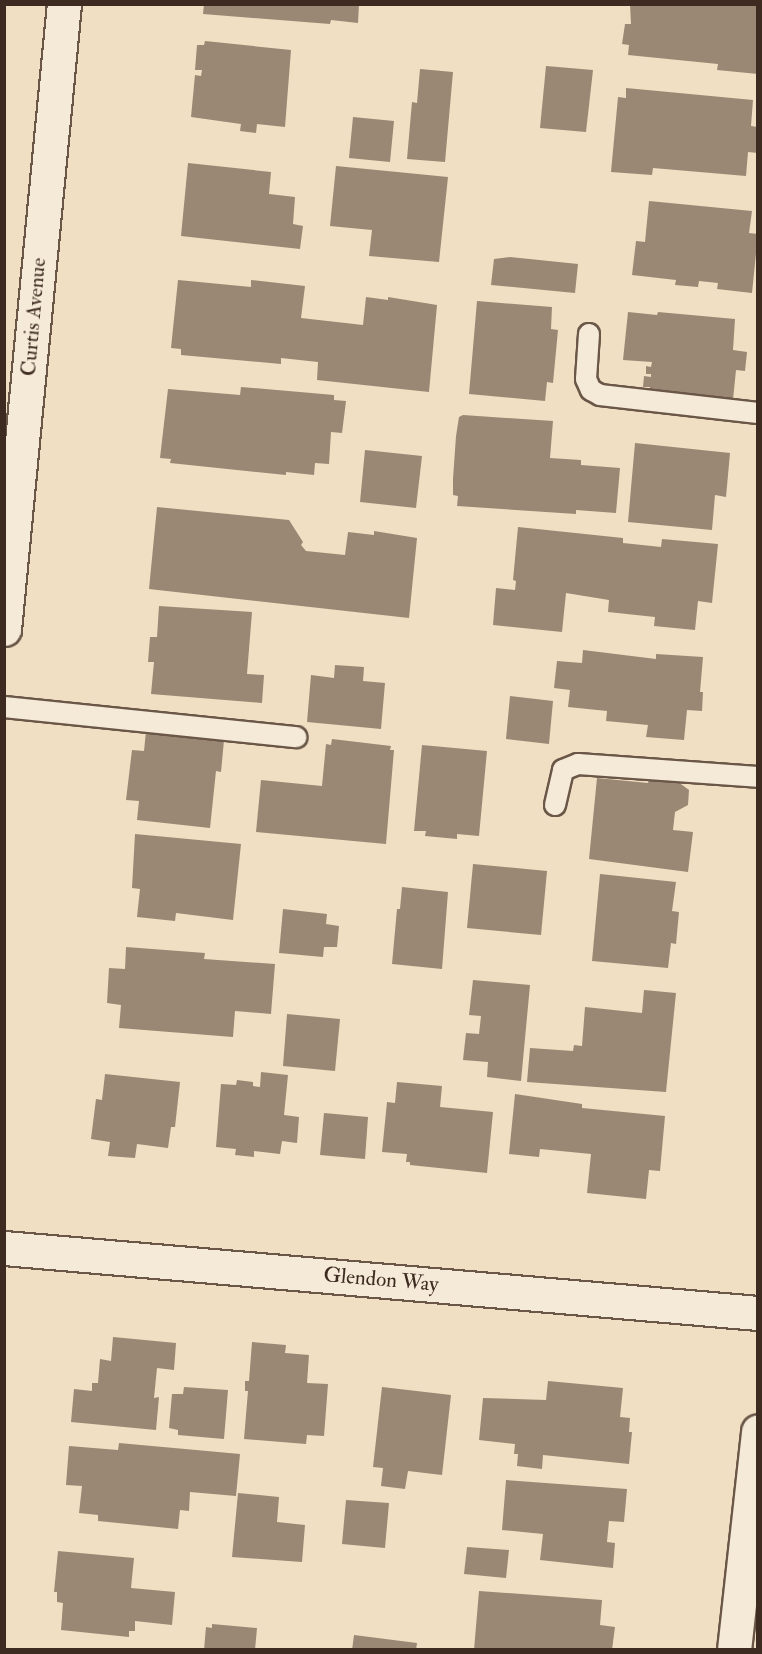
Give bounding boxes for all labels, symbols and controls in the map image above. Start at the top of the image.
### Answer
street label: Curtis Avenue [16,257,52,377]
street label: Glendon Way [322,1262,440,1298]

